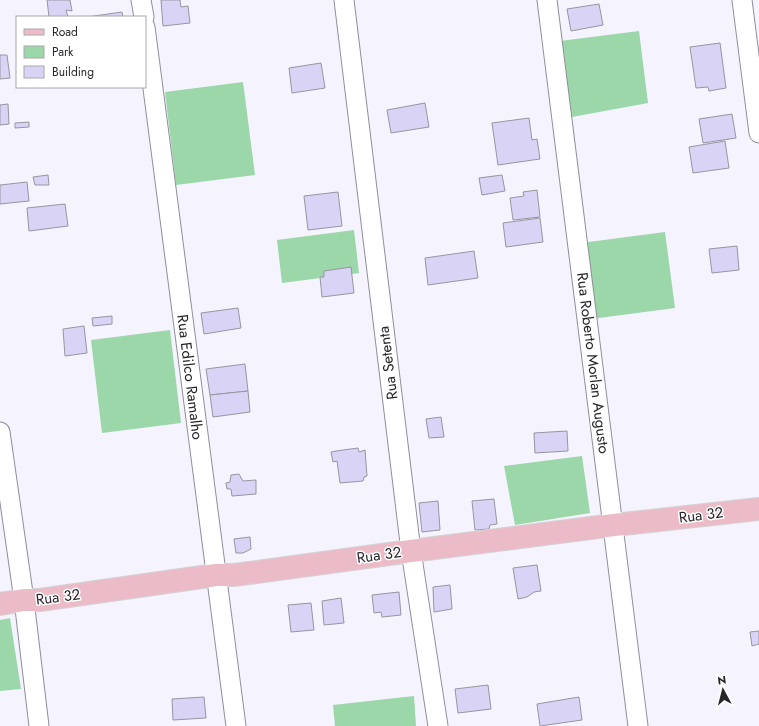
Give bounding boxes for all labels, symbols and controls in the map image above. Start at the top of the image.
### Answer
legend [16,16,146,88]
text: Road [52,23,78,41]
text: Park [52,43,74,61]
text: Building [52,63,94,81]
street label: Rua Roberto Morlan Augusto [571,271,615,455]
street label: Rua Edilco Ramalho [171,313,209,441]
street label: Rua Setenta [373,325,403,401]
street label: Rua 32 [677,501,725,529]
street label: Rua 32 [355,541,403,569]
street label: Rua 32 [34,583,82,611]
north arrow [703,670,743,710]
text: N [716,672,727,689]

